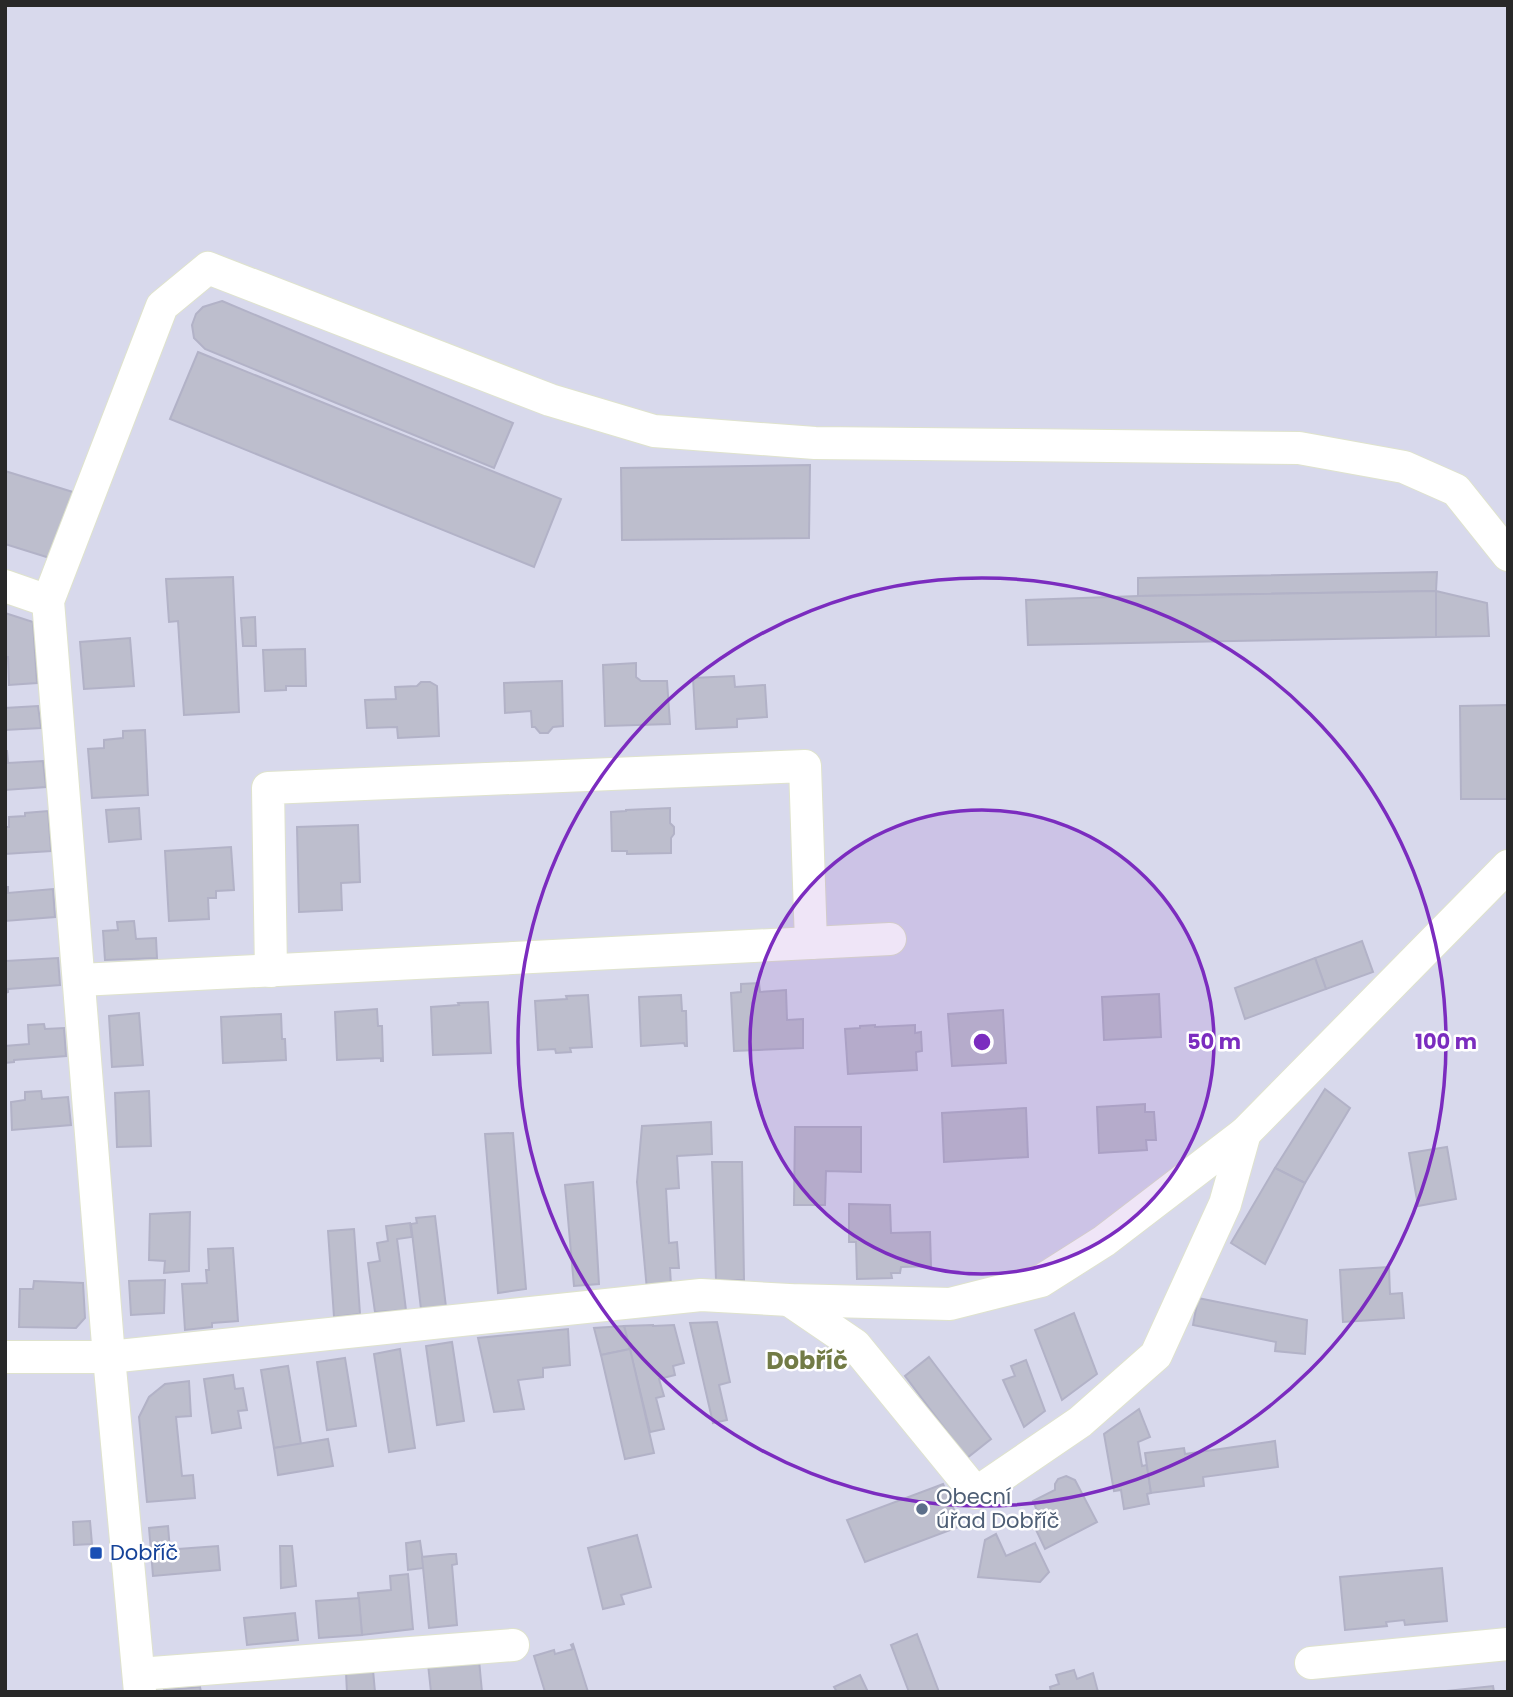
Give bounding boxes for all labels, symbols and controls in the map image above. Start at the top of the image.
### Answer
text: 50 m [1187,1027,1241,1056]
text: 100 m [1415,1027,1477,1056]
centre of rings [970,1030,994,1054]
district label: Dobříč [766,1344,848,1377]
place label: Obecní úřad Dobříč [936,1482,1060,1535]
marker: Obecní úřad Dobříč [914,1501,930,1517]
place label: Dobříč [110,1538,178,1567]
marker: Dobříč [88,1545,104,1561]

